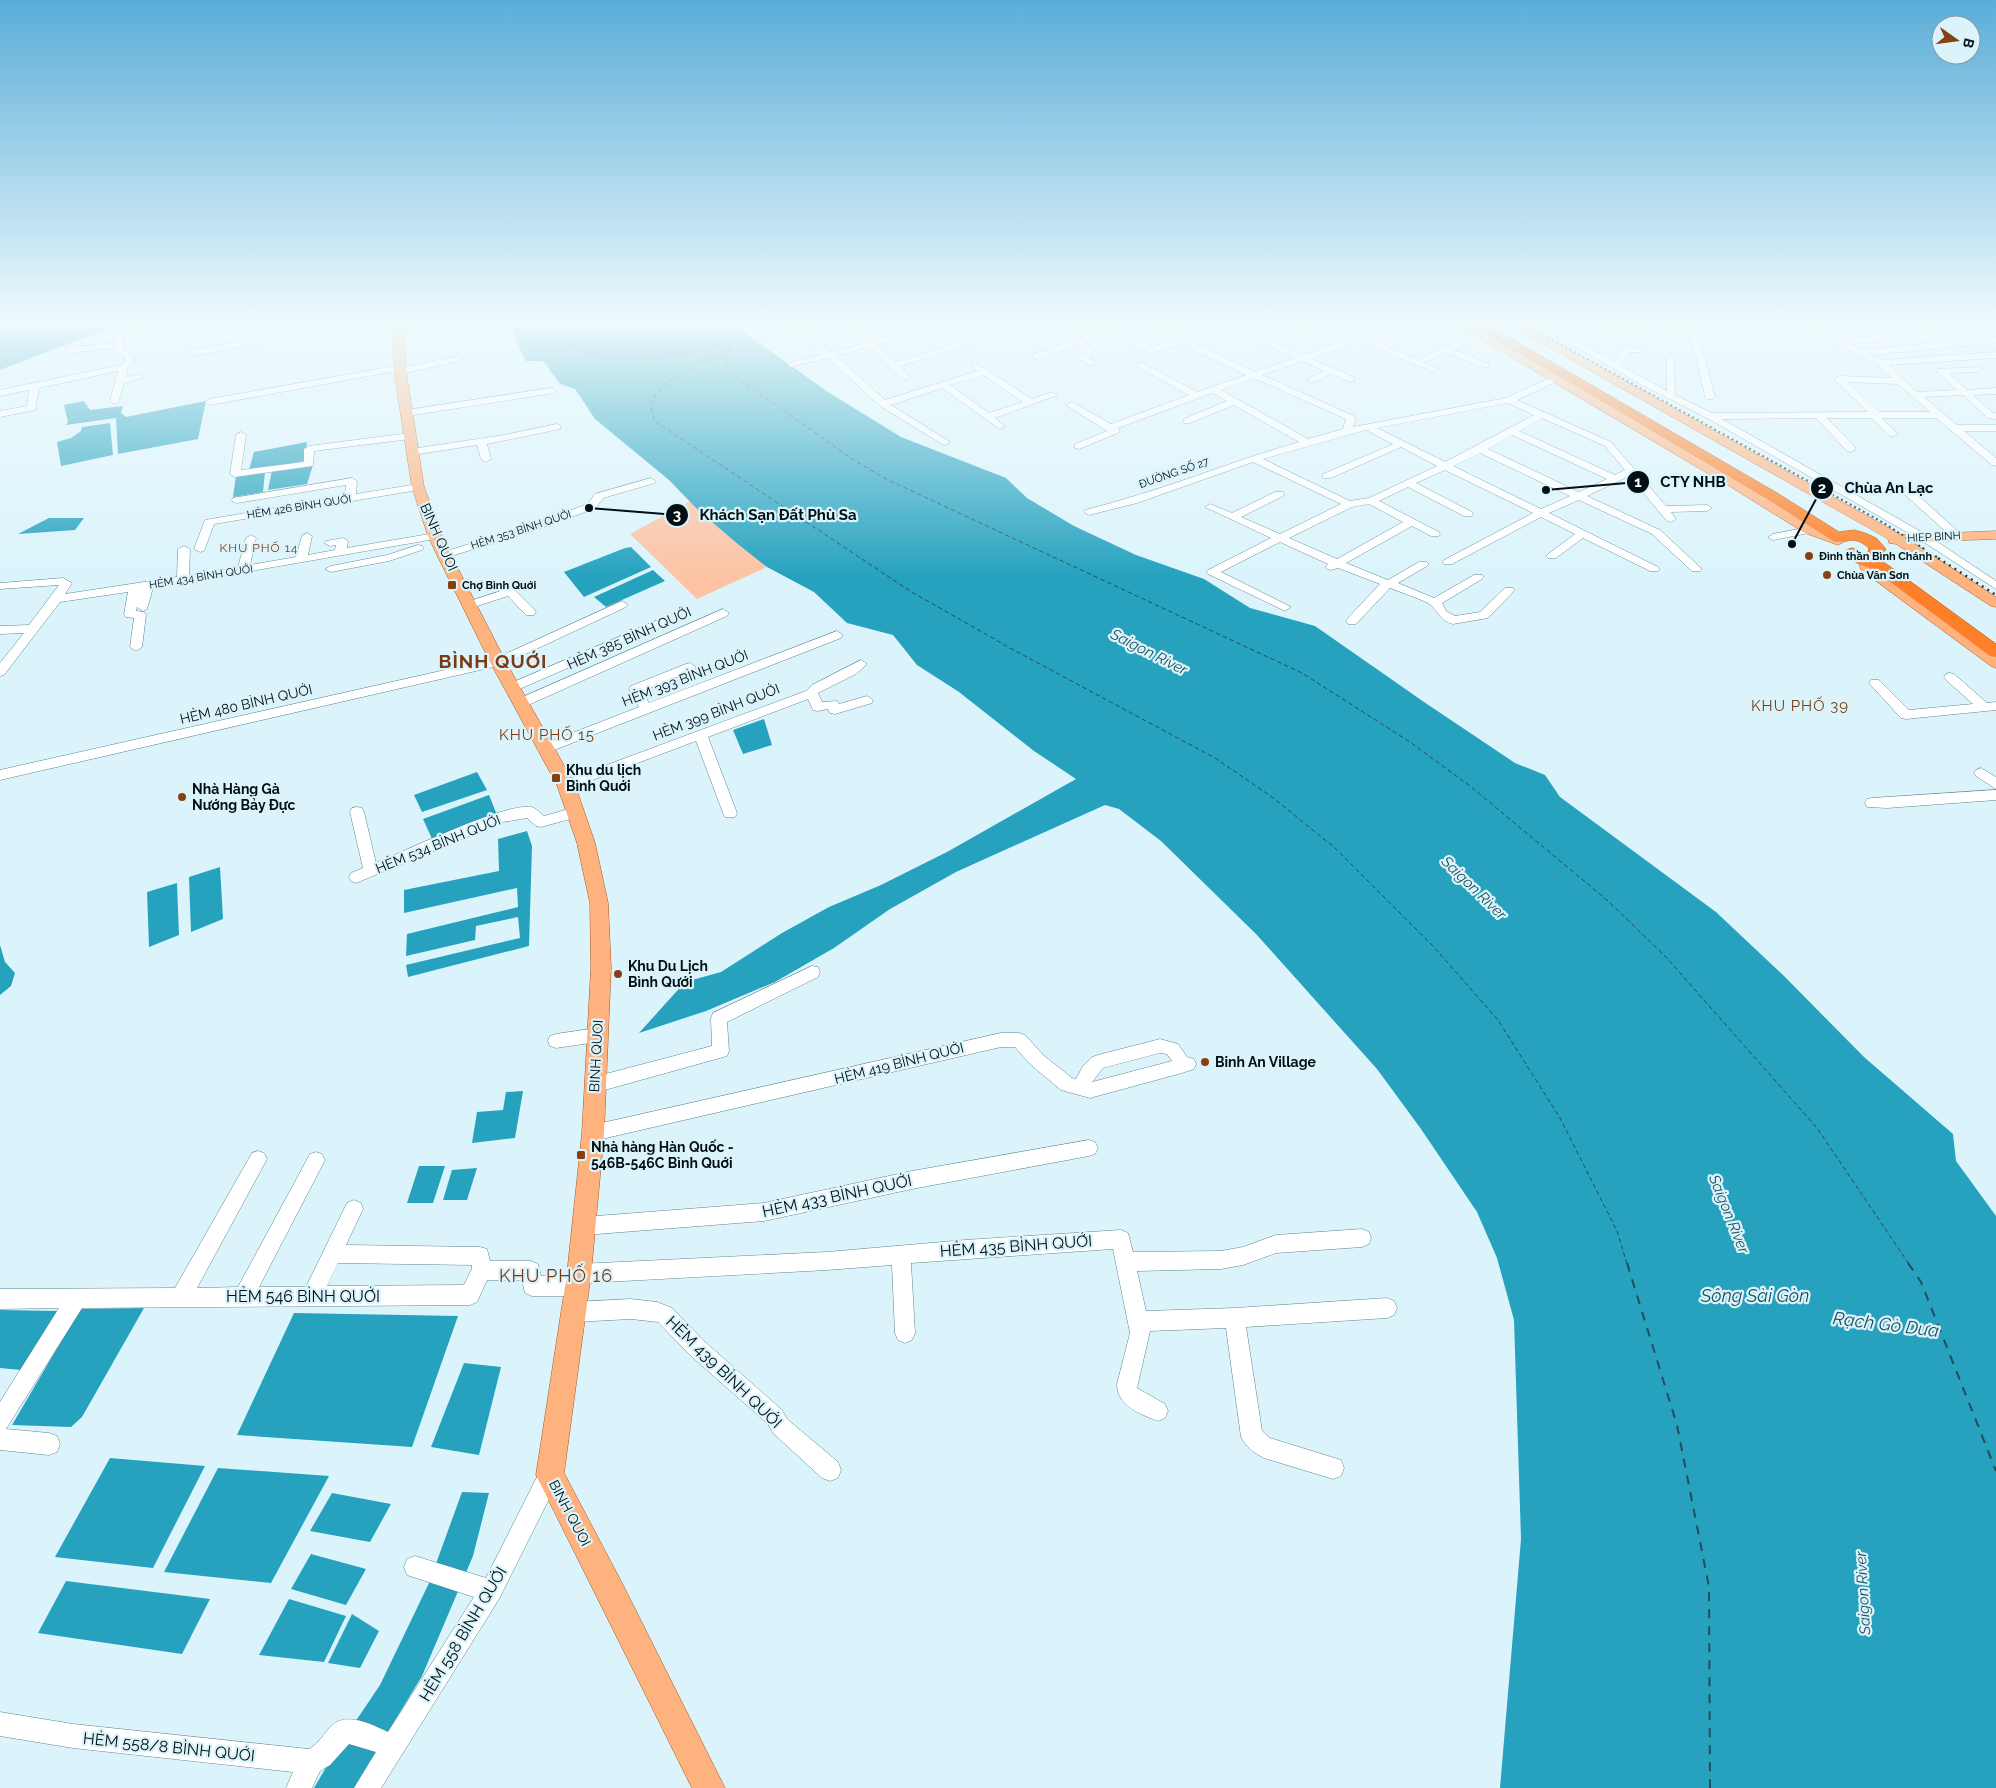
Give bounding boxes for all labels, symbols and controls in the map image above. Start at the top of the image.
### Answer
north arrow [1931,15,1981,65]
text: B [1960,37,1978,50]
street label: ĐƯỜNG SỐ 27 [1137,454,1211,491]
callout: CTY NHB [1625,467,1736,497]
text: 1 [1634,473,1642,491]
text: CTY NHB [1660,473,1726,491]
callout: Chùa An Lạc [1809,473,1944,503]
text: 2 [1818,479,1826,497]
text: Chùa An Lạc [1845,479,1934,497]
street label: HẺM 426 BÌNH QUỚI [246,491,352,522]
callout: Khách Sạn Đất Phù Sa [664,500,867,530]
street label: BINH QUOI [417,501,461,573]
text: 3 [673,506,681,524]
text: Khách Sạn Đất Phù Sa [699,506,857,524]
street label: HẺM 353 BÌNH QUỚI [469,507,573,552]
street label: HIEP BINH [1907,529,1961,545]
district label: KHU PHỐ 14 [220,541,298,555]
marker: Đình thần Bình Chánh [1803,550,1815,562]
place label: Đình thần Bình Chánh [1819,550,1932,563]
street label: HẺM 434 BÌNH QUỚI [148,561,254,592]
marker: Chùa Vân Sơn [1821,569,1833,581]
place label: Chùa Vân Sơn [1837,569,1909,582]
marker: Chợ Bình Quới [446,579,458,591]
place label: Chợ Bình Quới [462,579,536,592]
street label: HẺM 385 BÌNH QUỚI [564,602,694,673]
water label: Saigon River [1107,625,1191,679]
street label: HẺM 393 BÌNH QUỚI [619,646,750,709]
district label: BÌNH QUỚI [439,650,547,672]
street label: HẺM 399 BÌNH QUỚI [650,679,782,744]
street label: HẺM 480 BÌNH QUỚI [178,680,314,727]
district label: KHU PHỐ 39 [1751,696,1849,715]
district label: KHU PHỐ 15 [499,725,595,744]
place label: Khu du lịch Bình Quới [566,762,641,794]
marker: Khu du lịch Bình Quới [550,772,562,784]
place label: Nhà Hàng Gà Nướng Bảy Đực [192,781,296,813]
marker: Nhà Hàng Gà Nướng Bảy Đực [176,791,188,803]
street label: HẺM 534 BÌNH QUỚI [373,811,503,876]
water label: Saigon River [1437,852,1511,924]
place label: Khu Du Lịch Bình Qưới [628,958,708,990]
marker: Khu Du Lịch Bình Qưới [612,968,624,980]
street label: BINH QUOI [586,1019,606,1093]
street label: HẺM 419 BÌNH QUỚI [832,1038,965,1087]
place label: Binh An Village [1215,1054,1317,1070]
marker: Binh An Village [1199,1056,1211,1068]
place label: Nhà hàng Hàn Quốc - 546B-546C Bình Quới [591,1139,734,1171]
marker: Nhà hàng Hàn Quốc - 546B-546C Bình Quới [575,1149,587,1161]
street label: HẺM 433 BÌNH QUỚI [760,1170,914,1221]
water label: Saigon River [1705,1171,1753,1257]
street label: HẺM 435 BÌNH QUỚI [939,1230,1093,1261]
district label: KHU PHỐ 16 [499,1263,613,1286]
water label: Sông Sài Gòn [1700,1285,1809,1306]
street label: HẺM 546 BÌNH QUỚI [226,1286,380,1306]
water label: Rạch Gò Dưa [1832,1307,1940,1341]
street label: HẺM 439 BÌNH QUỚI [662,1311,786,1432]
street label: BINH QUOI [546,1477,594,1549]
water label: Saigon River [1852,1550,1874,1636]
street label: HẺM 558 BÌNH QUỚI [414,1563,511,1705]
street label: HẺM 558/8 BÌNH QUỚI [82,1728,256,1765]

